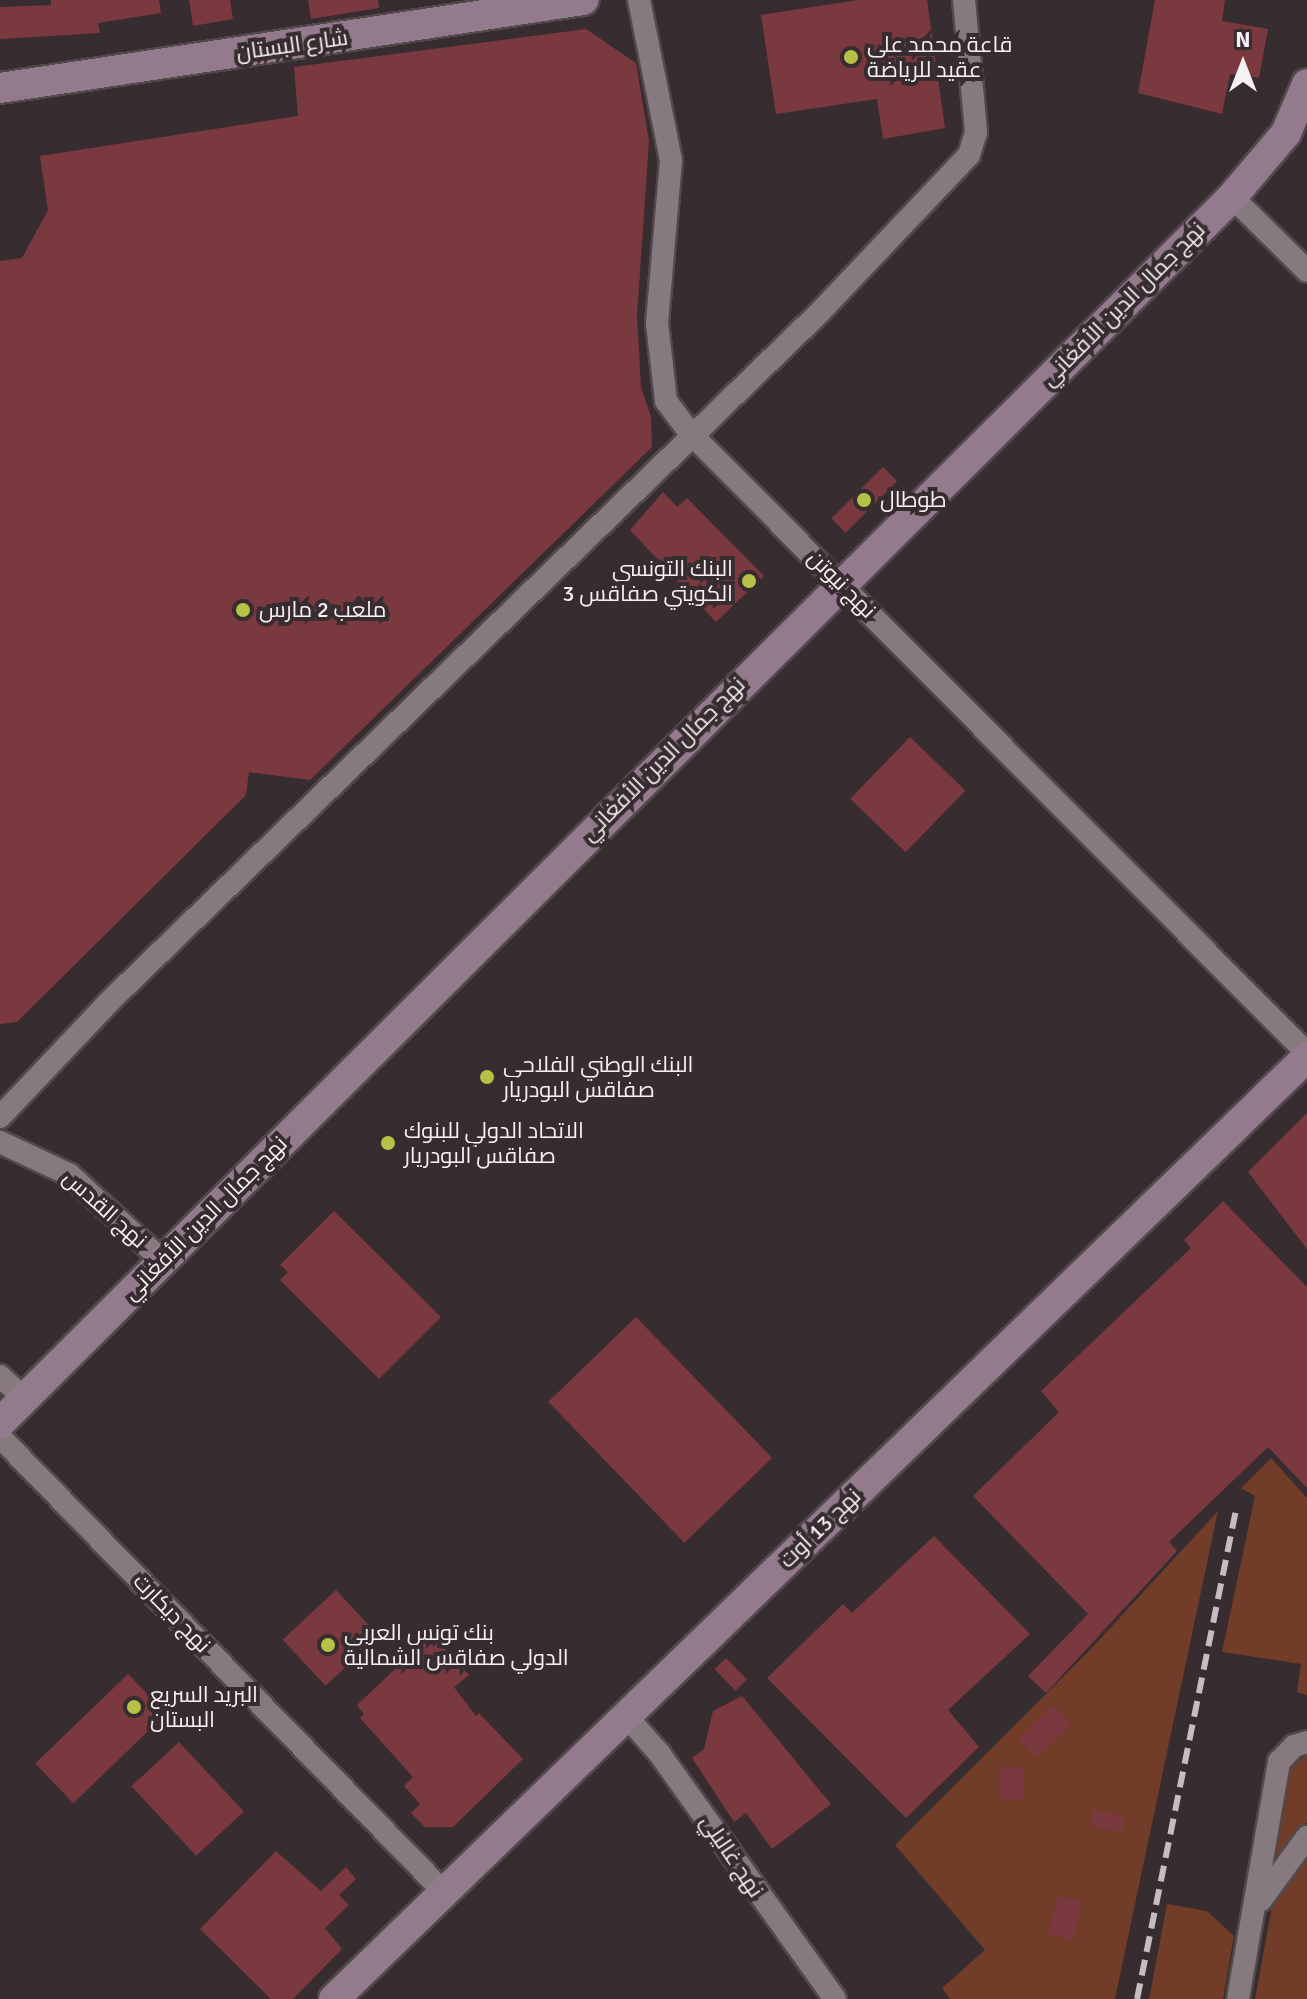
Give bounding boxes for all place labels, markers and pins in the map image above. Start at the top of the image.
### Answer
place label: قاعة محمد علي عقيد للرياضة [867,31,1012,82]
marker: قاعة محمد علي عقيد للرياضة [842,48,860,66]
place label: طوطال [880,487,947,513]
marker: طوطال [855,491,873,509]
place label: البنك التونسي الكويتي صفاقس 3 [563,555,733,606]
marker: البنك التونسي الكويتي صفاقس 3 [740,572,758,590]
place label: ملعب 2 مارس [259,597,386,623]
marker: ملعب 2 مارس [234,601,252,619]
place label: البنك الوطني الفلاحي صفاقس البودريار [503,1051,693,1102]
marker: البنك الوطني الفلاحي صفاقس البودريار [478,1068,496,1086]
place label: الاتحاد الدولي للبنوك صفاقس البودريار [404,1117,584,1168]
marker: الاتحاد الدولي للبنوك صفاقس البودريار [379,1134,397,1152]
place label: بنك تونس العربي الدولي صفاقس الشمالية [344,1619,569,1670]
marker: بنك تونس العربي الدولي صفاقس الشمالية [319,1636,337,1654]
place label: البريد السريع البستان [150,1681,258,1732]
marker: البريد السريع البستان [125,1698,143,1716]

